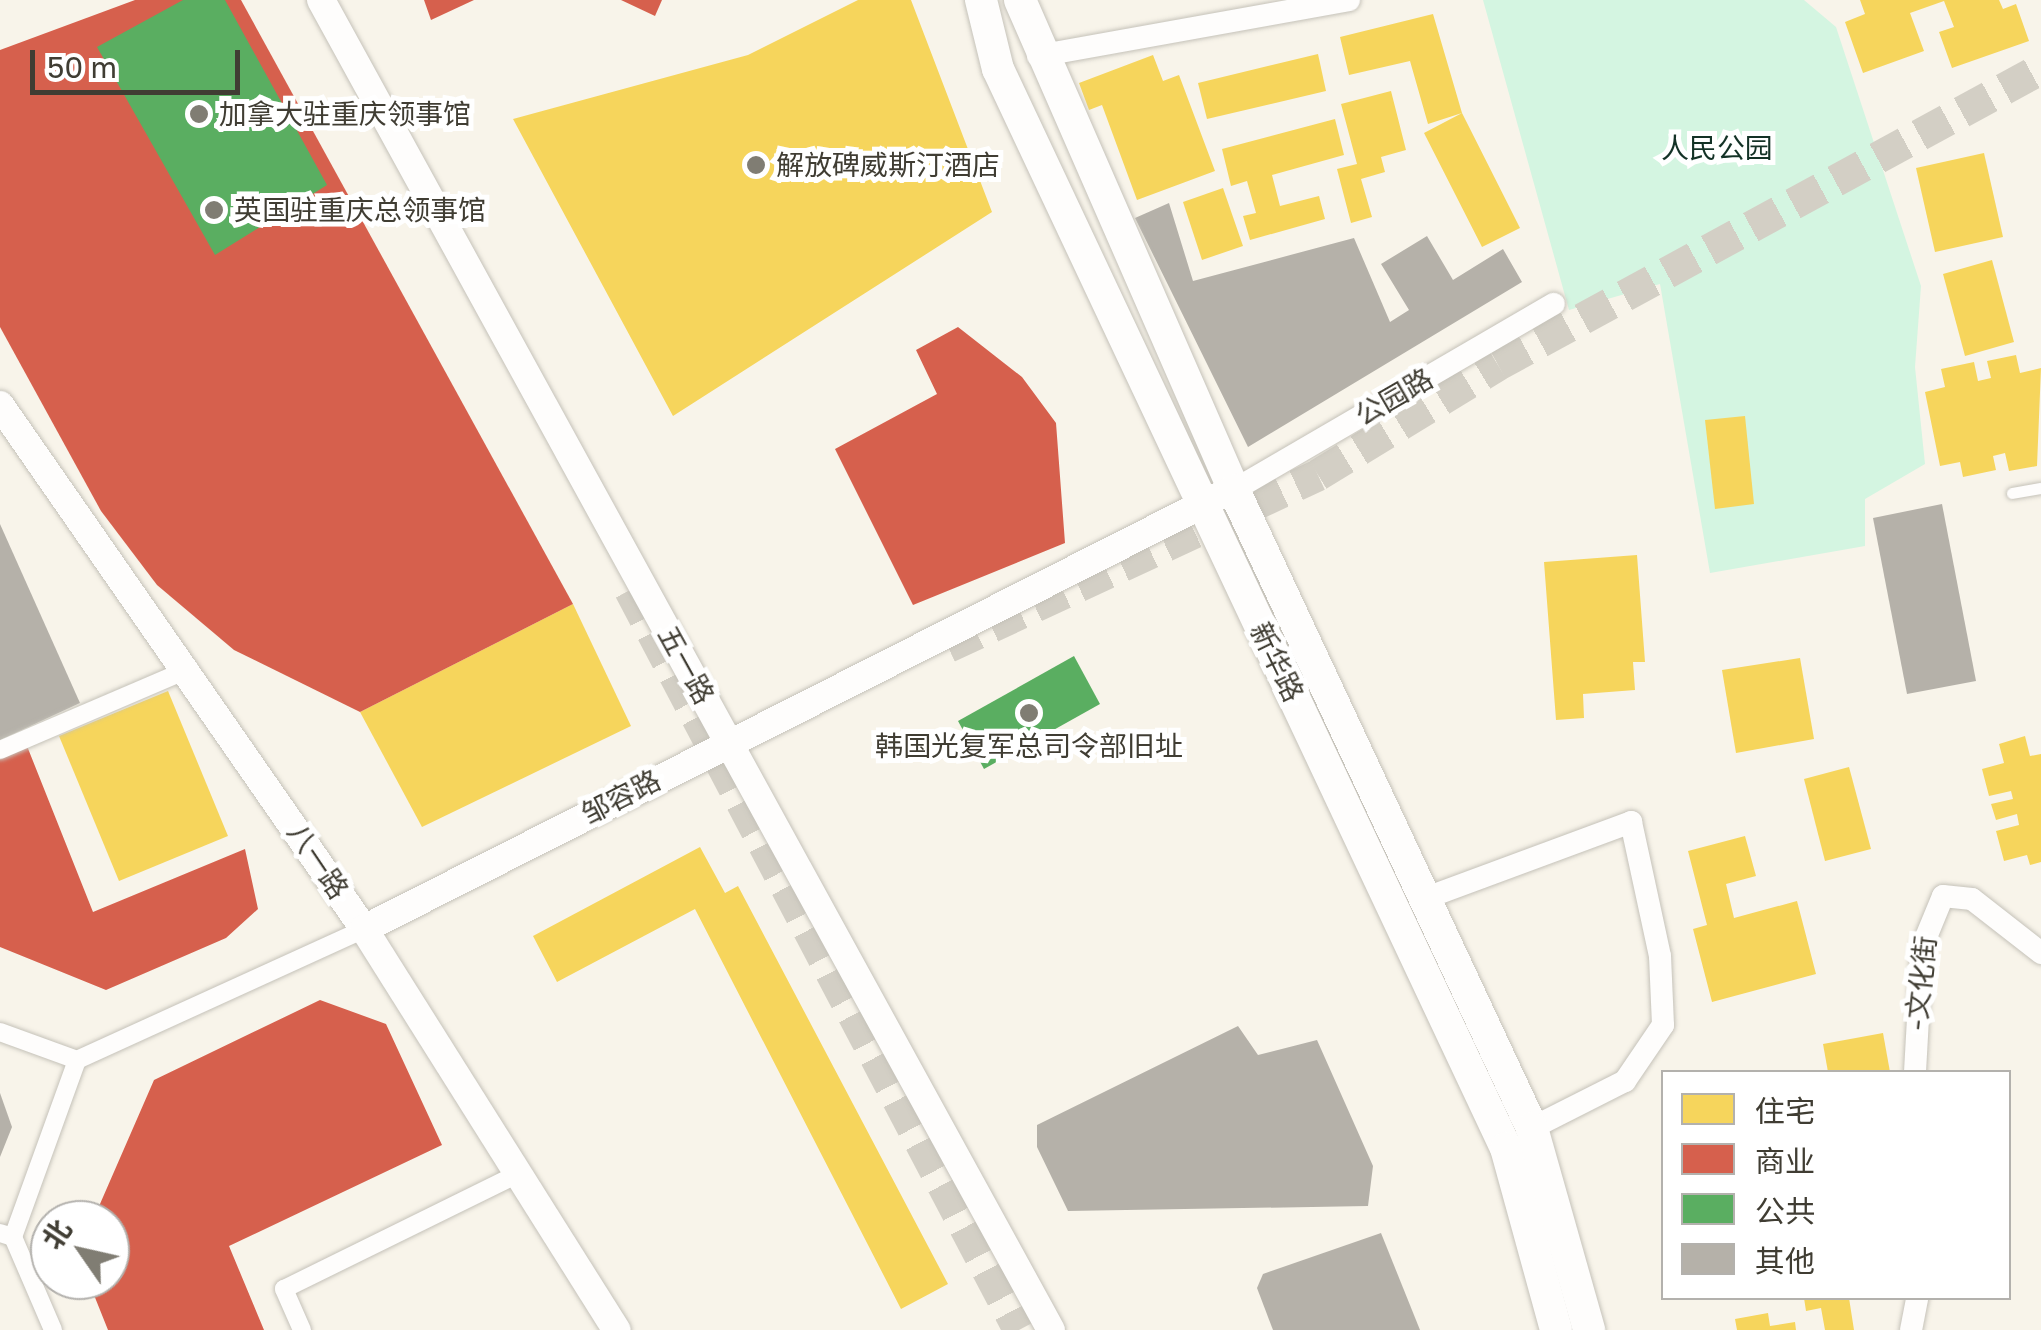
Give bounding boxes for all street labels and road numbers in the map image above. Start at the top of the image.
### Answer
street label: 公园路 [1349,361,1439,433]
street label: 新华路 [1243,617,1311,707]
street label: 五一路 [651,620,721,710]
street label: 邹容路 [576,763,666,831]
street label: 八一路 [281,817,355,905]
street label: -文化街 [1899,934,1943,1032]

